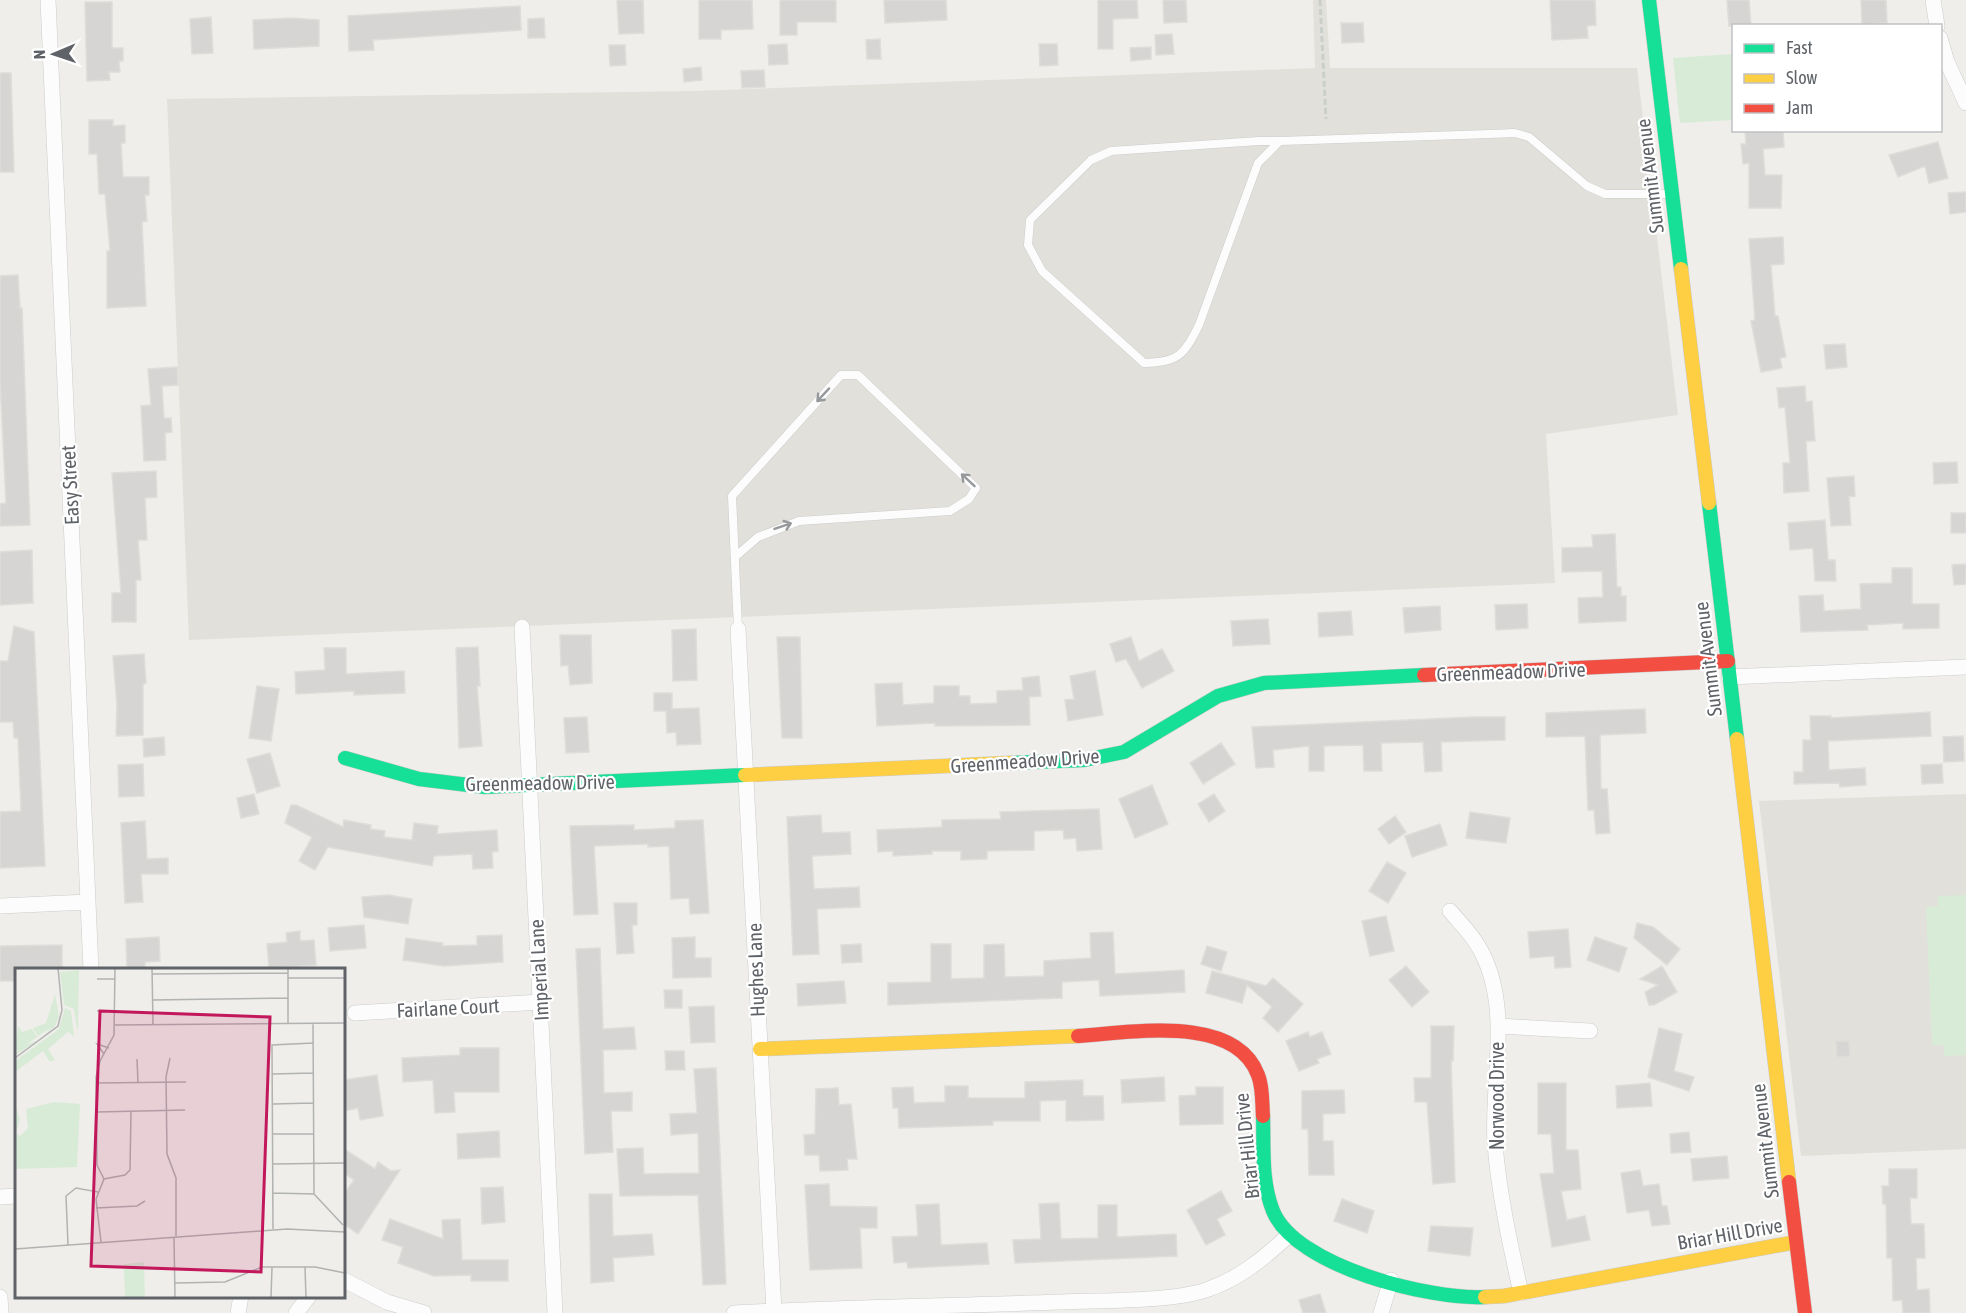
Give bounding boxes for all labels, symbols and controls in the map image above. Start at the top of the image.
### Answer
north arrow [24,24,84,84]
legend [1732,24,1942,132]
text: Fast [1786,37,1813,58]
text: N [30,49,48,60]
text: Slow [1786,67,1817,88]
text: Jam [1786,97,1813,118]
street label: Summit Avenue [1631,117,1668,235]
one-way arrow [816,387,830,402]
street label: Easy Street [56,444,83,525]
one-way arrow [960,472,975,487]
one-way arrow [773,519,792,530]
street label: Summit Avenue [1689,600,1726,718]
street label: Greenmeadow Drive [1436,657,1586,686]
street label: Greenmeadow Drive [950,744,1100,777]
street label: Greenmeadow Drive [465,770,615,795]
street label: Imperial Lane [524,919,553,1021]
street label: Hughes Lane [742,923,769,1018]
inset map [15,968,345,1298]
street label: Fairlane Court [396,993,500,1022]
street label: Norwood Drive [1485,1042,1508,1150]
street label: Summit Avenue [1746,1082,1783,1200]
street label: Briar Hill Drive [1230,1092,1263,1200]
street label: Briar Hill Drive [1676,1213,1784,1254]

